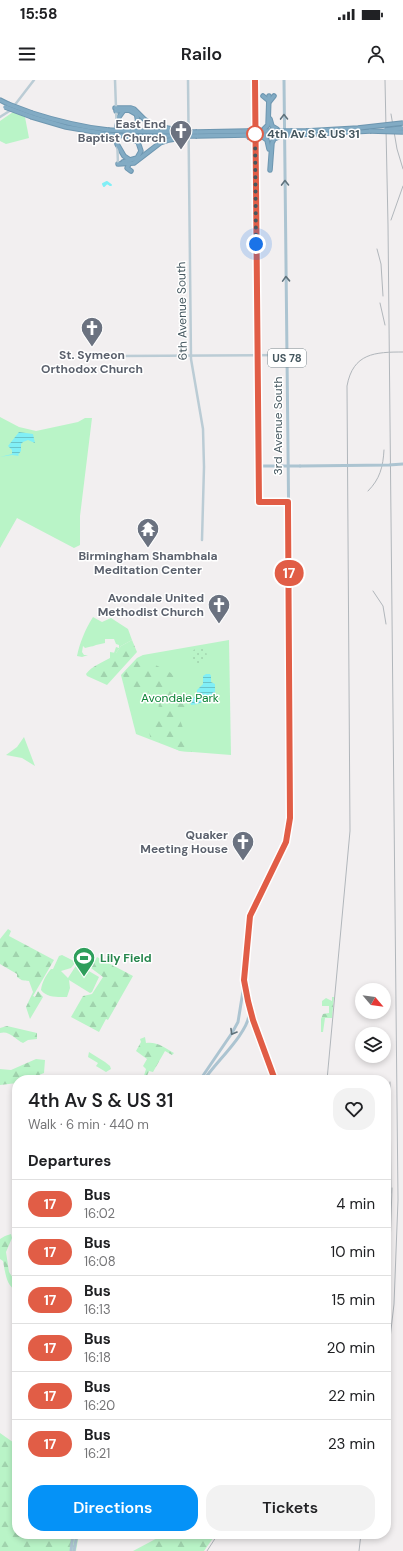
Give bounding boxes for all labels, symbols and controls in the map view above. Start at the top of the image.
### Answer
text: 15:58 [20,4,57,24]
text: Railo [181,42,222,66]
icon: menu [16,43,38,65]
icon: person [365,43,387,65]
one-way arrow [280,114,288,120]
place label: East End Baptist Church [78,116,166,146]
church icon: East End Baptist Church [168,118,194,151]
marker: 4th Av S & US 31 [246,125,264,143]
place label: 4th Av S & US 31 [267,126,360,142]
one-way arrow [281,180,289,186]
your location [246,234,266,254]
street label: 6th Avenue South [173,261,191,361]
one-way arrow [282,276,290,282]
church icon: St. Symeon Orthodox Church [79,315,105,348]
place label: St. Symeon Orthodox Church [41,347,143,377]
road number: US 78 [268,349,306,367]
street label: 3rd Avenue South [270,377,286,475]
temple icon: Birmingham Shambhala Meditation Center [135,516,161,549]
place label: Birmingham Shambhala Meditation Center [78,548,218,578]
line badge: 17 [271,560,307,586]
text: 17 [283,564,295,582]
place label: Avondale United Methodist Church [98,590,204,620]
church icon: Avondale United Methodist Church [206,592,232,625]
park label: Avondale Park [141,690,219,706]
place label: Quaker Meeting House [140,827,228,857]
church icon: Quaker Meeting House [230,829,256,862]
sports icon: Lily Field [71,945,97,978]
place label: Lily Field [100,950,152,966]
north arrow [355,983,391,1019]
map controls [355,983,391,1063]
button: layers [355,1027,391,1063]
one-way arrow [230,1028,237,1035]
text: 4th Av S & US 31 [28,1088,173,1113]
button: heart [333,1088,375,1130]
text: Walk · 6 min · 440 m [28,1116,149,1133]
text: Departures [28,1151,111,1171]
text: Bus [84,1185,111,1205]
text: 4 min [336,1194,375,1214]
text: 17 [44,1195,56,1213]
text: 16:02 [84,1205,115,1222]
text: Bus [84,1233,111,1253]
text: 10 min [330,1242,375,1262]
text: 17 [44,1243,56,1261]
text: 16:08 [84,1253,116,1270]
text: Bus [84,1281,111,1301]
text: 15 min [332,1290,375,1310]
text: 17 [44,1291,56,1309]
text: 16:13 [84,1301,111,1318]
text: Bus [84,1329,111,1349]
text: 20 min [327,1338,375,1358]
text: 17 [44,1339,56,1357]
text: 16:18 [84,1349,111,1366]
text: Bus [84,1377,111,1397]
text: 22 min [328,1386,375,1406]
text: 17 [44,1387,56,1405]
text: 16:20 [84,1397,115,1414]
text: Bus [84,1425,111,1445]
text: 23 min [328,1434,375,1454]
text: 17 [44,1435,56,1453]
text: 16:21 [84,1445,110,1462]
button: Directions [28,1485,198,1531]
button: Tickets [206,1485,375,1531]

